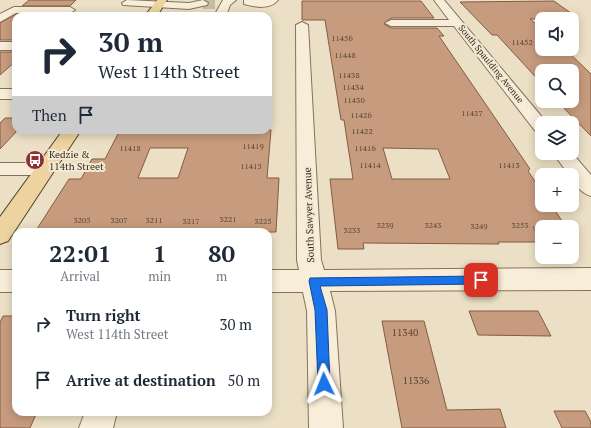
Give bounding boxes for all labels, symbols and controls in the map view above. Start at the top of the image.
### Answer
map controls [535,12,579,264]
button: sound [535,12,579,56]
street label: South Spaulding Avenue [456,22,527,106]
text: 30 m [98,23,163,60]
icon: right [32,28,84,80]
house number: 11456 [331,33,353,43]
house number: 11452 [511,37,533,47]
house number: 11448 [334,50,356,60]
text: West 114th Street [98,59,240,83]
button: search [535,64,579,108]
house number: 11438 [338,70,360,80]
house number: 11434 [342,82,364,92]
house number: 11430 [343,95,365,105]
icon: arrive [75,104,97,126]
text: Then [32,105,67,125]
house number: 11427 [461,108,483,118]
house number: 11426 [350,110,372,120]
button: layers [535,116,579,160]
house number: 11422 [351,126,373,136]
house number: 11419 [242,141,264,151]
house number: 11418 [119,143,141,153]
house number: 11416 [354,143,376,153]
place label: Kedzie & 114th Street [49,148,104,173]
bus stop icon: Kedzie & 114th Street [24,149,46,171]
house number: 11414 [359,160,381,170]
house number: 11413 [498,160,520,170]
house number: 11415 [240,161,262,171]
street label: South Sawyer Avenue [301,167,317,263]
button: + [535,168,579,212]
house number: 3221 [219,214,237,224]
house number: 3205 [73,215,91,225]
house number: 3207 [110,215,128,225]
house number: 3211 [145,215,163,225]
house number: 3217 [182,216,200,226]
house number: 3225 [254,216,272,226]
house number: 3239 [376,220,394,230]
house number: 3243 [424,220,442,230]
house number: 3253 [511,220,529,230]
button: − [535,220,579,264]
house number: 3249 [470,221,488,231]
house number: 3233 [343,225,361,235]
text: 22:01 [49,237,111,269]
text: 1 [153,237,166,269]
text: 80 [208,237,235,269]
pin [464,263,498,297]
text: Arrival [60,267,100,285]
text: min [148,267,171,285]
text: m [216,267,227,285]
icon: arrive [470,269,492,291]
text: Turn right [66,305,141,325]
icon: right [32,313,54,335]
text: 30 m [219,314,252,334]
text: West 114th Street [66,325,169,343]
house number: 11340 [392,326,418,339]
position arrow [303,363,345,405]
icon: arrive [32,369,54,391]
text: Arrive at destination [66,370,216,390]
text: 50 m [228,370,260,390]
house number: 11336 [403,374,430,387]

